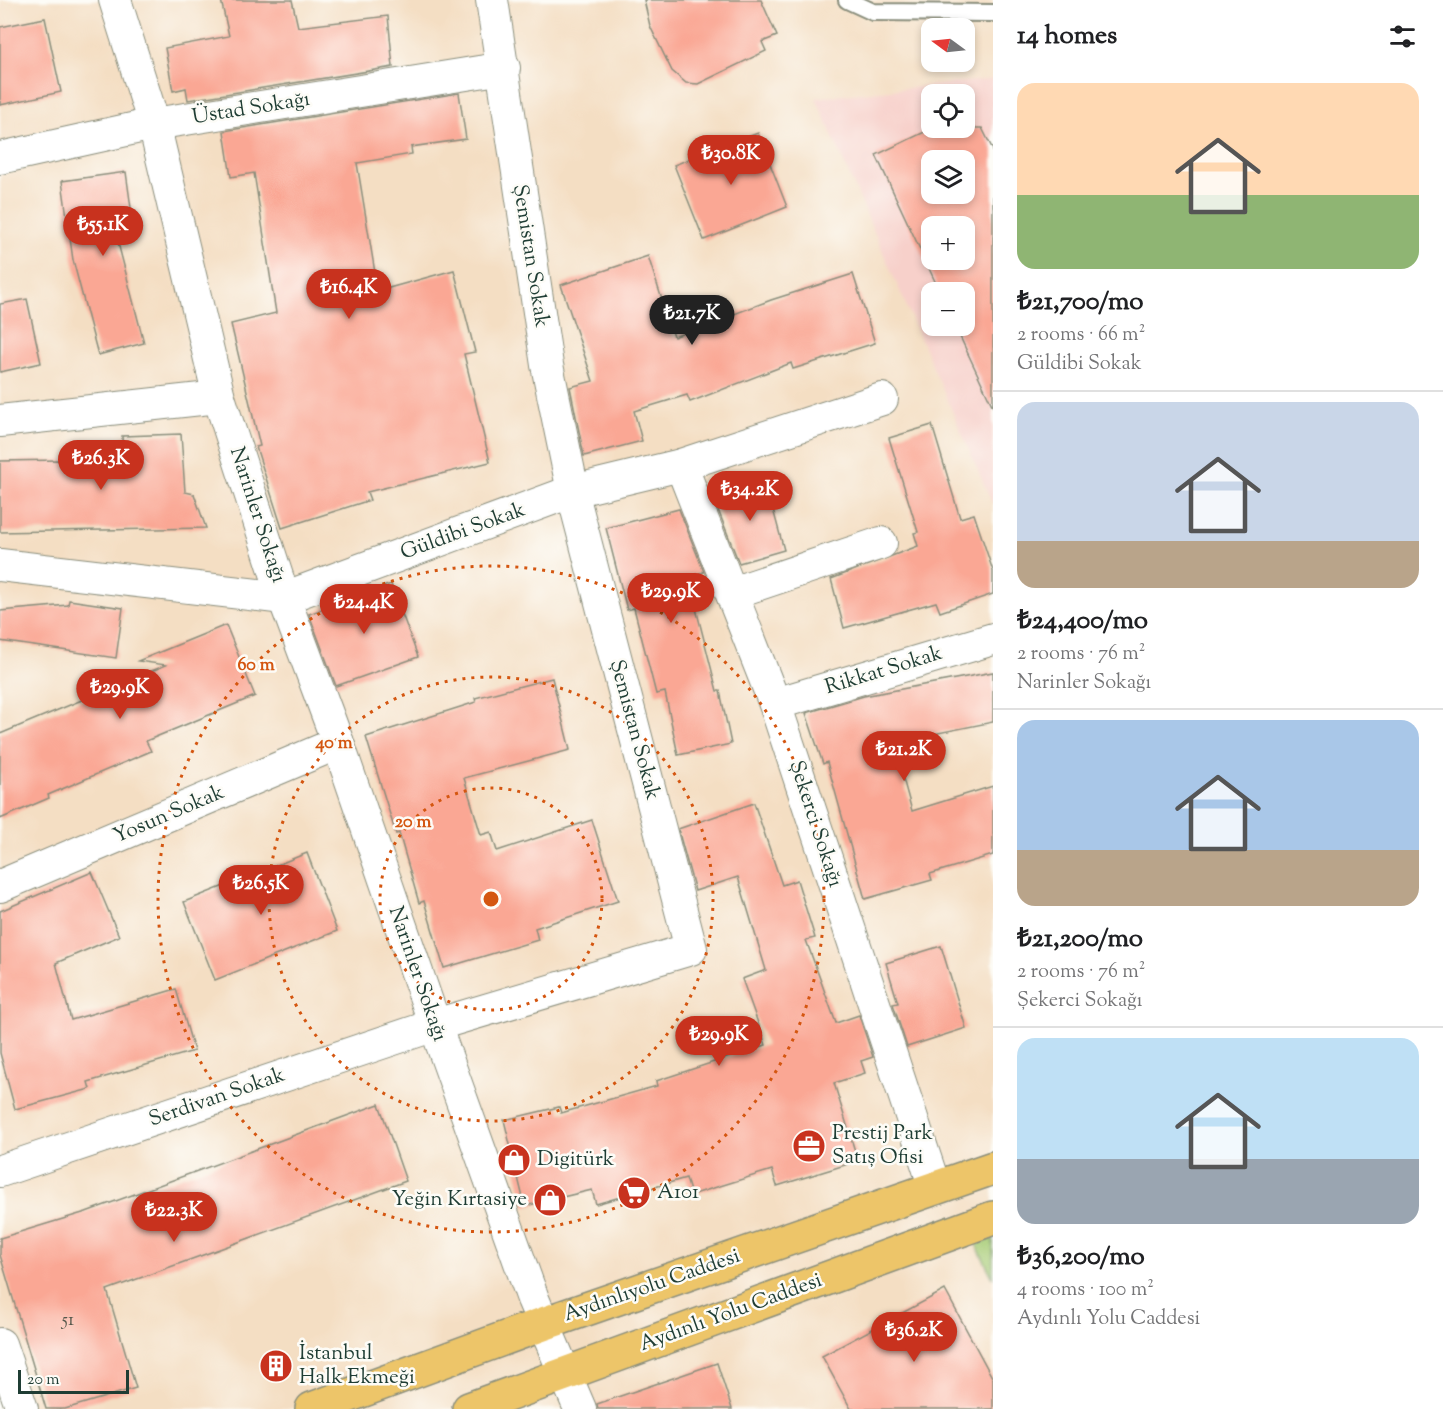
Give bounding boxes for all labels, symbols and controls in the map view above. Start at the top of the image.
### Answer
north arrow [921,18,975,72]
map controls [921,18,975,336]
text: 14 homes [1017,18,1117,55]
icon: filters [1386,20,1419,53]
button: locate [921,84,975,138]
street label: Üstad Sokağı [190,85,312,133]
icon: home [1164,122,1272,230]
pin: ₺30.8K [682,135,780,186]
text: ₺30.8K [702,140,760,169]
button: layers [921,150,975,204]
street label: Şemistan Sokak [504,182,556,330]
pin: ₺55.1K [54,206,152,257]
text: ₺55.1K [77,211,129,240]
button: + [921,216,975,270]
pin: ₺16.4K [300,269,398,320]
text: ₺16.4K [320,274,378,303]
button: − [921,282,975,336]
text: ₺21,700/mo [1017,284,1143,321]
pin: ₺21.7K [643,295,741,346]
text: ₺21.7K [663,300,721,329]
text: 2 rooms · 66 m² [1017,321,1145,350]
text: Güldibi Sokak [1017,350,1142,379]
pin: ₺26.3K [52,440,150,491]
icon: home [1164,441,1272,549]
street label: Narinler Sokağı [221,443,293,587]
text: ₺26.3K [72,445,130,474]
pin: ₺34.2K [701,471,799,522]
text: ₺34.2K [721,476,779,505]
street label: Güldibi Sokak [396,495,530,568]
pin: ₺29.9K [622,573,720,624]
text: ₺29.9K [641,578,701,607]
pin: ₺24.4K [315,584,413,635]
text: ₺24.4K [334,589,394,618]
text: ₺24,400/mo [1017,603,1148,640]
street label: Rikkat Sokak [822,639,947,703]
text: 2 rooms · 76 m² [1017,640,1145,669]
text: 60 m [237,653,275,679]
street label: Şemistan Sokak [601,657,667,804]
pin: ₺29.9K [71,669,169,720]
text: Narinler Sokağı [1017,669,1151,698]
text: ₺29.9K [90,674,150,703]
text: 40 m [314,731,353,757]
pin: ₺21.2K [855,731,953,782]
text: ₺21.2K [876,736,932,765]
street label: Şekerci Sokağı [780,757,850,891]
icon: home [1164,759,1272,867]
street label: Yosun Sokak [109,778,230,852]
text: 20 m [395,810,431,836]
pin: ₺26.5K [212,865,310,916]
text: ₺26.5K [233,870,289,899]
centre of rings [481,889,501,909]
street label: Narinler Sokağı [380,902,454,1046]
text: ₺21,200/mo [1017,921,1143,958]
text: 2 rooms · 76 m² [1017,958,1145,987]
text: Şekerci Sokağı [1017,987,1143,1016]
pin: ₺29.9K [670,1016,768,1067]
text: ₺29.9K [689,1021,749,1050]
street label: Serdivan Sokak [145,1061,289,1135]
icon: home [1164,1077,1272,1185]
place label: Prestij Park Satış Ofisi [832,1119,934,1173]
office icon: Prestij Park Satış Ofisi [791,1128,827,1164]
shop icon: Digitürk [496,1142,532,1178]
place label: Digitürk [537,1145,615,1175]
supermarket icon: A101 [616,1175,652,1211]
place label: A101 [657,1178,699,1208]
shop icon: Yeğin Kırtasiye [532,1182,568,1218]
place label: Yeğin Kırtasiye [391,1185,527,1215]
pin: ₺22.3K [125,1192,223,1243]
text: ₺22.3K [145,1197,203,1226]
text: ₺36,200/mo [1017,1239,1145,1276]
street label: Aydınlıyolu Caddesi [560,1242,744,1330]
street label: Aydınlı Yolu Caddesi [635,1266,827,1360]
text: 4 rooms · 100 m² [1017,1276,1154,1305]
text: Aydınlı Yolu Caddesi [1017,1305,1200,1334]
house number: 51 [61,1308,74,1334]
pin: ₺36.2K [865,1312,963,1363]
text: ₺36.2K [885,1317,943,1346]
place label: İstanbul Halk Ekmeği [299,1339,415,1393]
building icon: İstanbul Halk Ekmeği [258,1348,294,1384]
scale bar [18,1367,129,1394]
text: 20 m [27,1369,60,1392]

